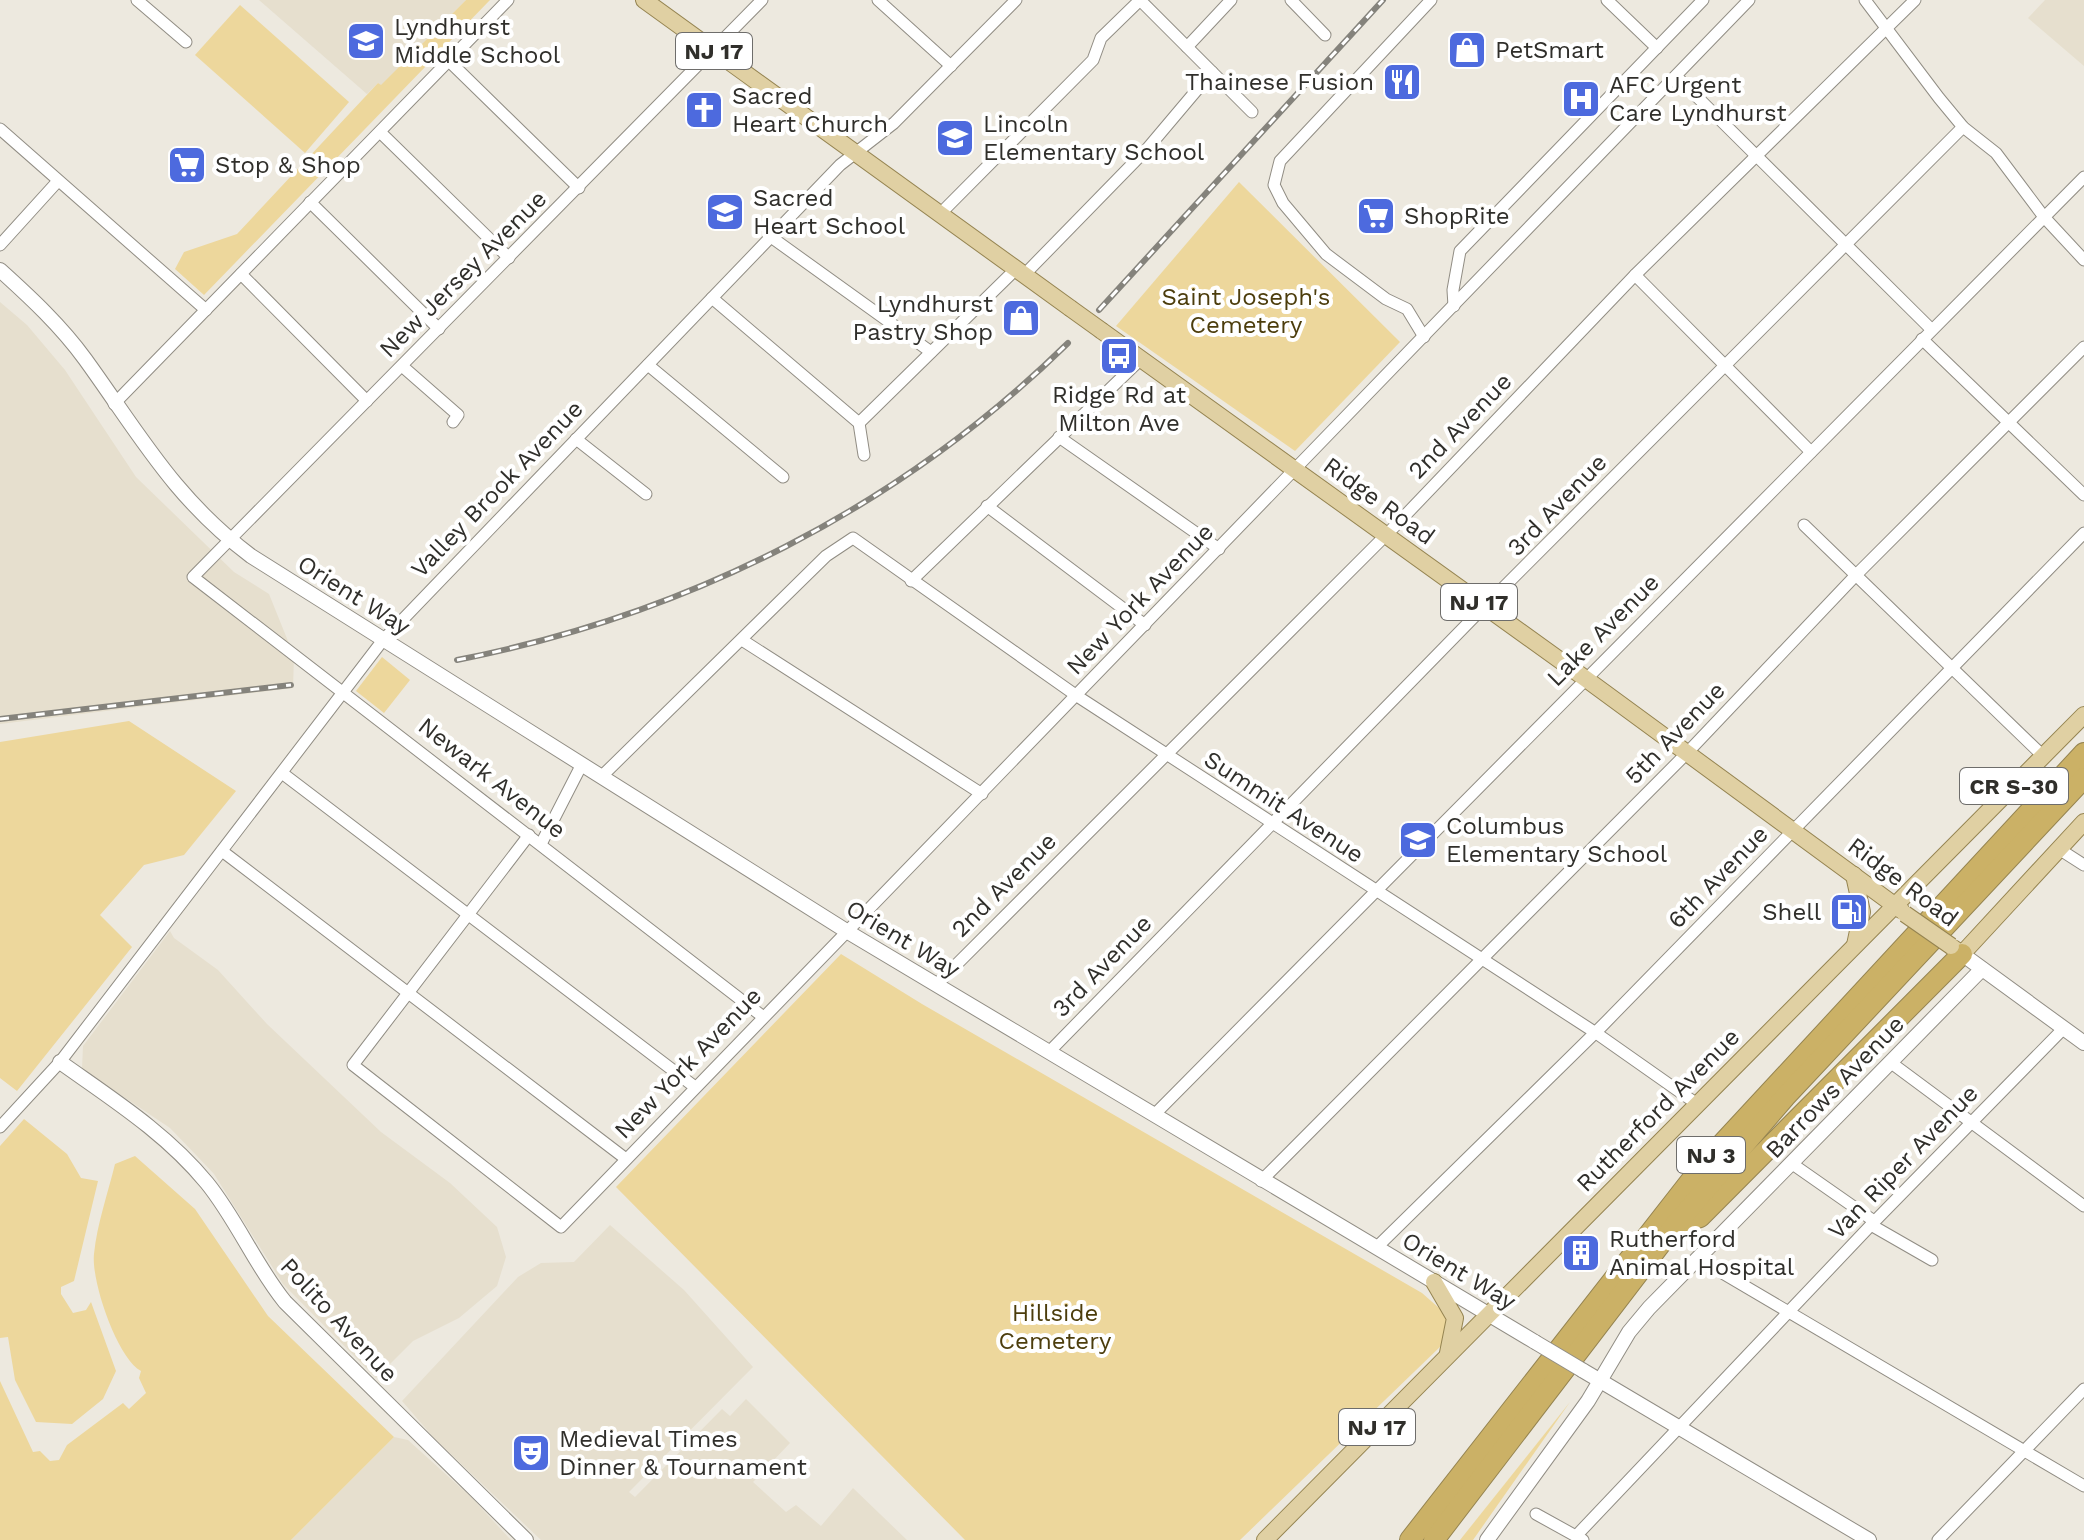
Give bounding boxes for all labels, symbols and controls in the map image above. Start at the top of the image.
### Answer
place label: Lyndhurst Middle School [394,13,561,69]
school or university icon: Lyndhurst Middle School [345,20,387,62]
shop icon: PetSmart [1446,29,1488,71]
road number: NJ 17 [676,33,752,69]
place label: PetSmart [1495,36,1604,64]
restaurant icon: Thainese Fusion [1381,61,1423,103]
place label: Thainese Fusion [1185,68,1374,96]
place label: AFC Urgent Care Lyndhurst [1609,71,1787,127]
hospital icon: AFC Urgent Care Lyndhurst [1560,78,1602,120]
place label: Sacred Heart Church [732,82,888,138]
church icon: Sacred Heart Church [683,89,725,131]
place label: Lincoln Elementary School [983,110,1205,166]
school or university icon: Lincoln Elementary School [934,117,976,159]
supermarket icon: Stop & Shop [166,144,208,186]
place label: Stop & Shop [215,151,361,179]
place label: Sacred Heart School [753,184,906,240]
street label: New Jersey Avenue [374,185,552,363]
school or university icon: Sacred Heart School [704,191,746,233]
supermarket icon: ShopRite [1355,195,1397,237]
place label: ShopRite [1404,202,1510,230]
park label: Saint Joseph's Cemetery [1161,283,1331,339]
place label: Lyndhurst Pastry Shop [853,290,993,346]
shop icon: Lyndhurst Pastry Shop [1000,297,1042,339]
bus stop icon: Ridge Rd at Milton Ave [1098,335,1140,377]
street label: 2nd Avenue [1403,367,1517,485]
place label: Ridge Rd at Milton Ave [1052,381,1186,437]
street label: Valley Brook Avenue [405,395,589,583]
street label: 3rd Avenue [1502,448,1612,562]
street label: Ridge Road [1318,451,1440,551]
street label: New York Avenue [1061,518,1219,680]
street label: Orient Way [292,549,416,641]
street label: Lake Avenue [1541,568,1665,692]
road number: NJ 17 [1441,584,1517,620]
street label: 5th Avenue [1619,676,1731,790]
street label: Newark Avenue [413,712,571,844]
street label: Summit Avenue [1199,745,1369,869]
road number: CR S-30 [1960,768,2068,804]
place label: Columbus Elementary School [1446,812,1668,868]
school or university icon: Columbus Elementary School [1397,819,1439,861]
street label: 6th Avenue [1662,820,1774,934]
street label: 2nd Avenue [946,827,1062,943]
street label: Ridge Road [1842,832,1964,932]
fuel station icon: Shell [1828,891,1870,933]
street label: Orient Way [841,894,965,984]
place label: Shell [1762,898,1822,926]
street label: 3rd Avenue [1047,909,1157,1023]
street label: New York Avenue [609,982,767,1144]
street label: Barrows Avenue [1760,1010,1910,1164]
street label: Rutherford Avenue [1571,1023,1745,1197]
street label: Van Riper Avenue [1822,1079,1984,1245]
road number: NJ 3 [1677,1137,1745,1173]
place label: Rutherford Animal Hospital [1609,1225,1795,1281]
street label: Orient Way [1397,1226,1521,1316]
building icon: Rutherford Animal Hospital [1560,1232,1602,1274]
street label: Polito Avenue [274,1252,404,1388]
park label: Hillside Cemetery [999,1299,1112,1355]
road number: NJ 17 [1339,1409,1415,1445]
place label: Medieval Times Dinner & Tournament [559,1425,807,1481]
theatre icon: Medieval Times Dinner & Tournament [510,1432,552,1474]

